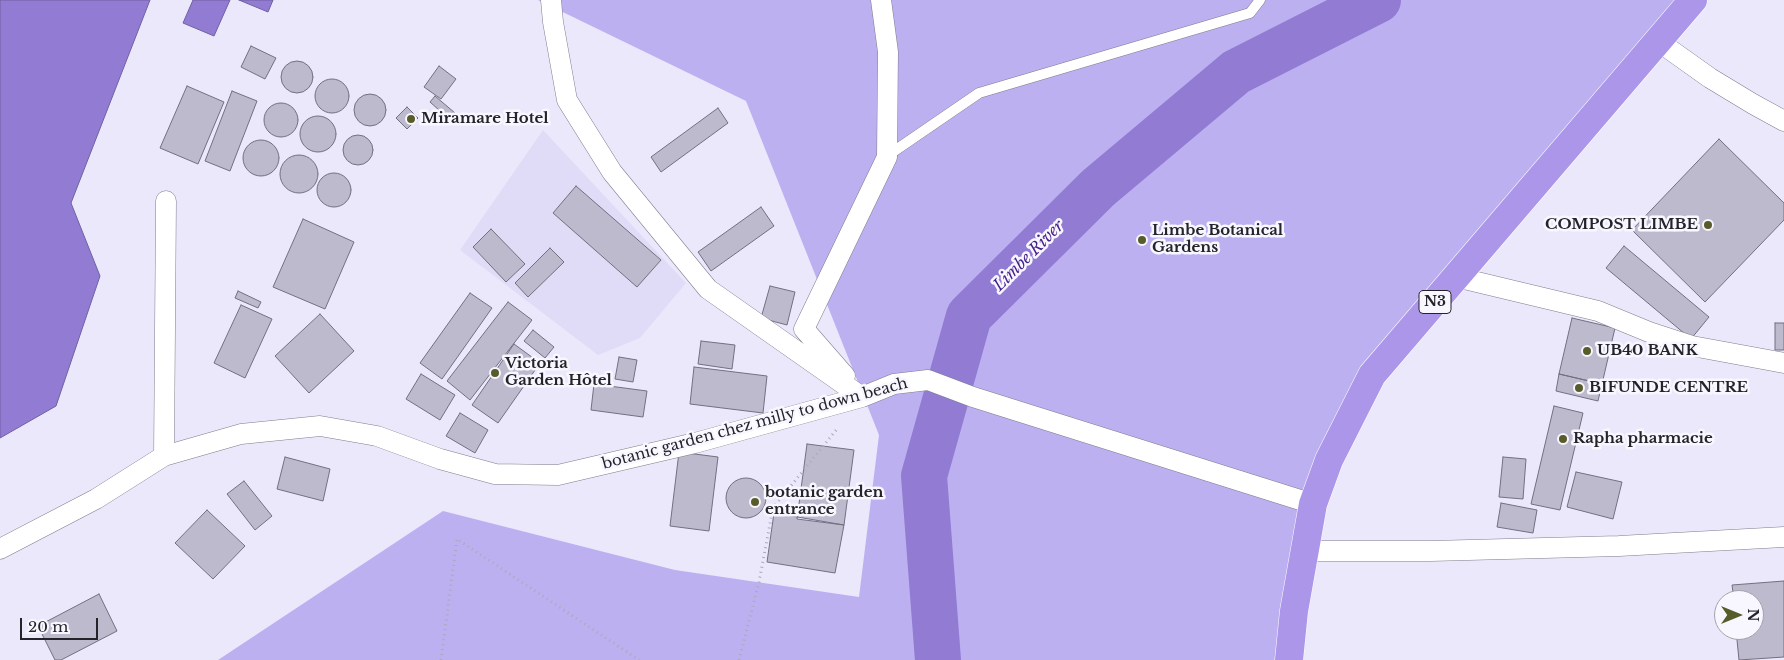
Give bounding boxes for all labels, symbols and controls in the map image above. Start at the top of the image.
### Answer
place label: Miramare Hotel [421,110,549,128]
marker: Miramare Hotel [405,113,417,125]
place label: COMPOST LIMBE [1545,216,1698,234]
water label: Limbe River [990,217,1068,295]
marker: COMPOST LIMBE [1702,219,1714,231]
place label: Limbe Botanical Gardens [1152,222,1283,257]
marker: Limbe Botanical Gardens [1136,234,1148,246]
road number: N3 [1419,290,1451,314]
place label: UB40 BANK [1597,342,1698,360]
marker: UB40 BANK [1581,345,1593,357]
place label: Victoria Garden Hôtel [505,355,612,390]
marker: Victoria Garden Hôtel [489,367,501,379]
street label: botanic garden chez milly to down beach [600,374,910,474]
place label: BIFUNDE CENTRE [1589,379,1748,397]
marker: BIFUNDE CENTRE [1573,382,1585,394]
place label: Rapha pharmacie [1573,430,1713,448]
marker: Rapha pharmacie [1557,433,1569,445]
place label: botanic garden entrance [765,484,883,519]
marker: botanic garden entrance [749,496,761,508]
north arrow [1714,590,1764,640]
scale bar [22,608,100,640]
text: N [1744,608,1762,622]
text: 20 m [28,617,68,636]

